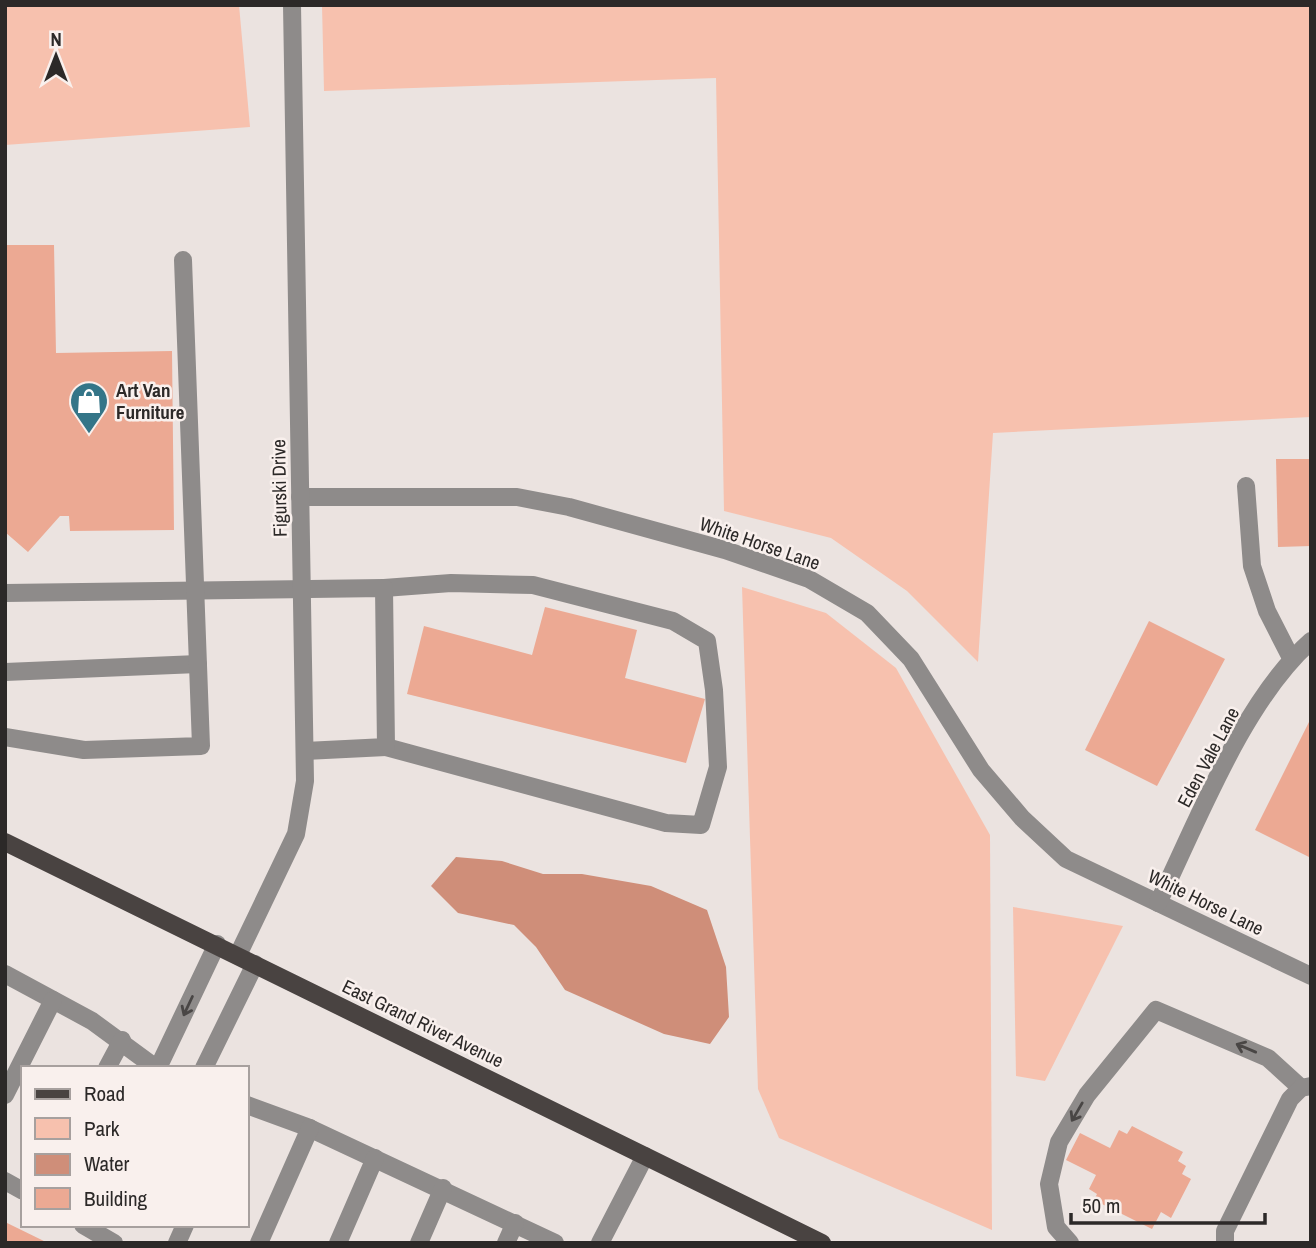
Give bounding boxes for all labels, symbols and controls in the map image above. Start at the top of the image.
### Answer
north arrow [21,21,91,91]
text: N [50,26,62,52]
place label: Art Van Furniture [116,377,185,425]
shop icon: Art Van Furniture [68,380,110,435]
street label: Figurski Drive [265,439,293,537]
street label: White Horse Lane [696,510,824,576]
street label: Eden Vale Lane [1171,702,1245,812]
street label: White Horse Lane [1144,863,1268,941]
street label: East Grand River Avenue [338,973,508,1073]
one-way arrow [180,995,194,1016]
one-way arrow [1236,1041,1257,1054]
legend [21,1066,248,1227]
text: Road [84,1079,125,1108]
one-way arrow [1069,1102,1083,1122]
text: Park [84,1114,120,1143]
text: Water [84,1149,130,1178]
scale bar [1071,1182,1265,1226]
text: Building [84,1184,148,1213]
text: 50 m [1082,1191,1120,1220]

